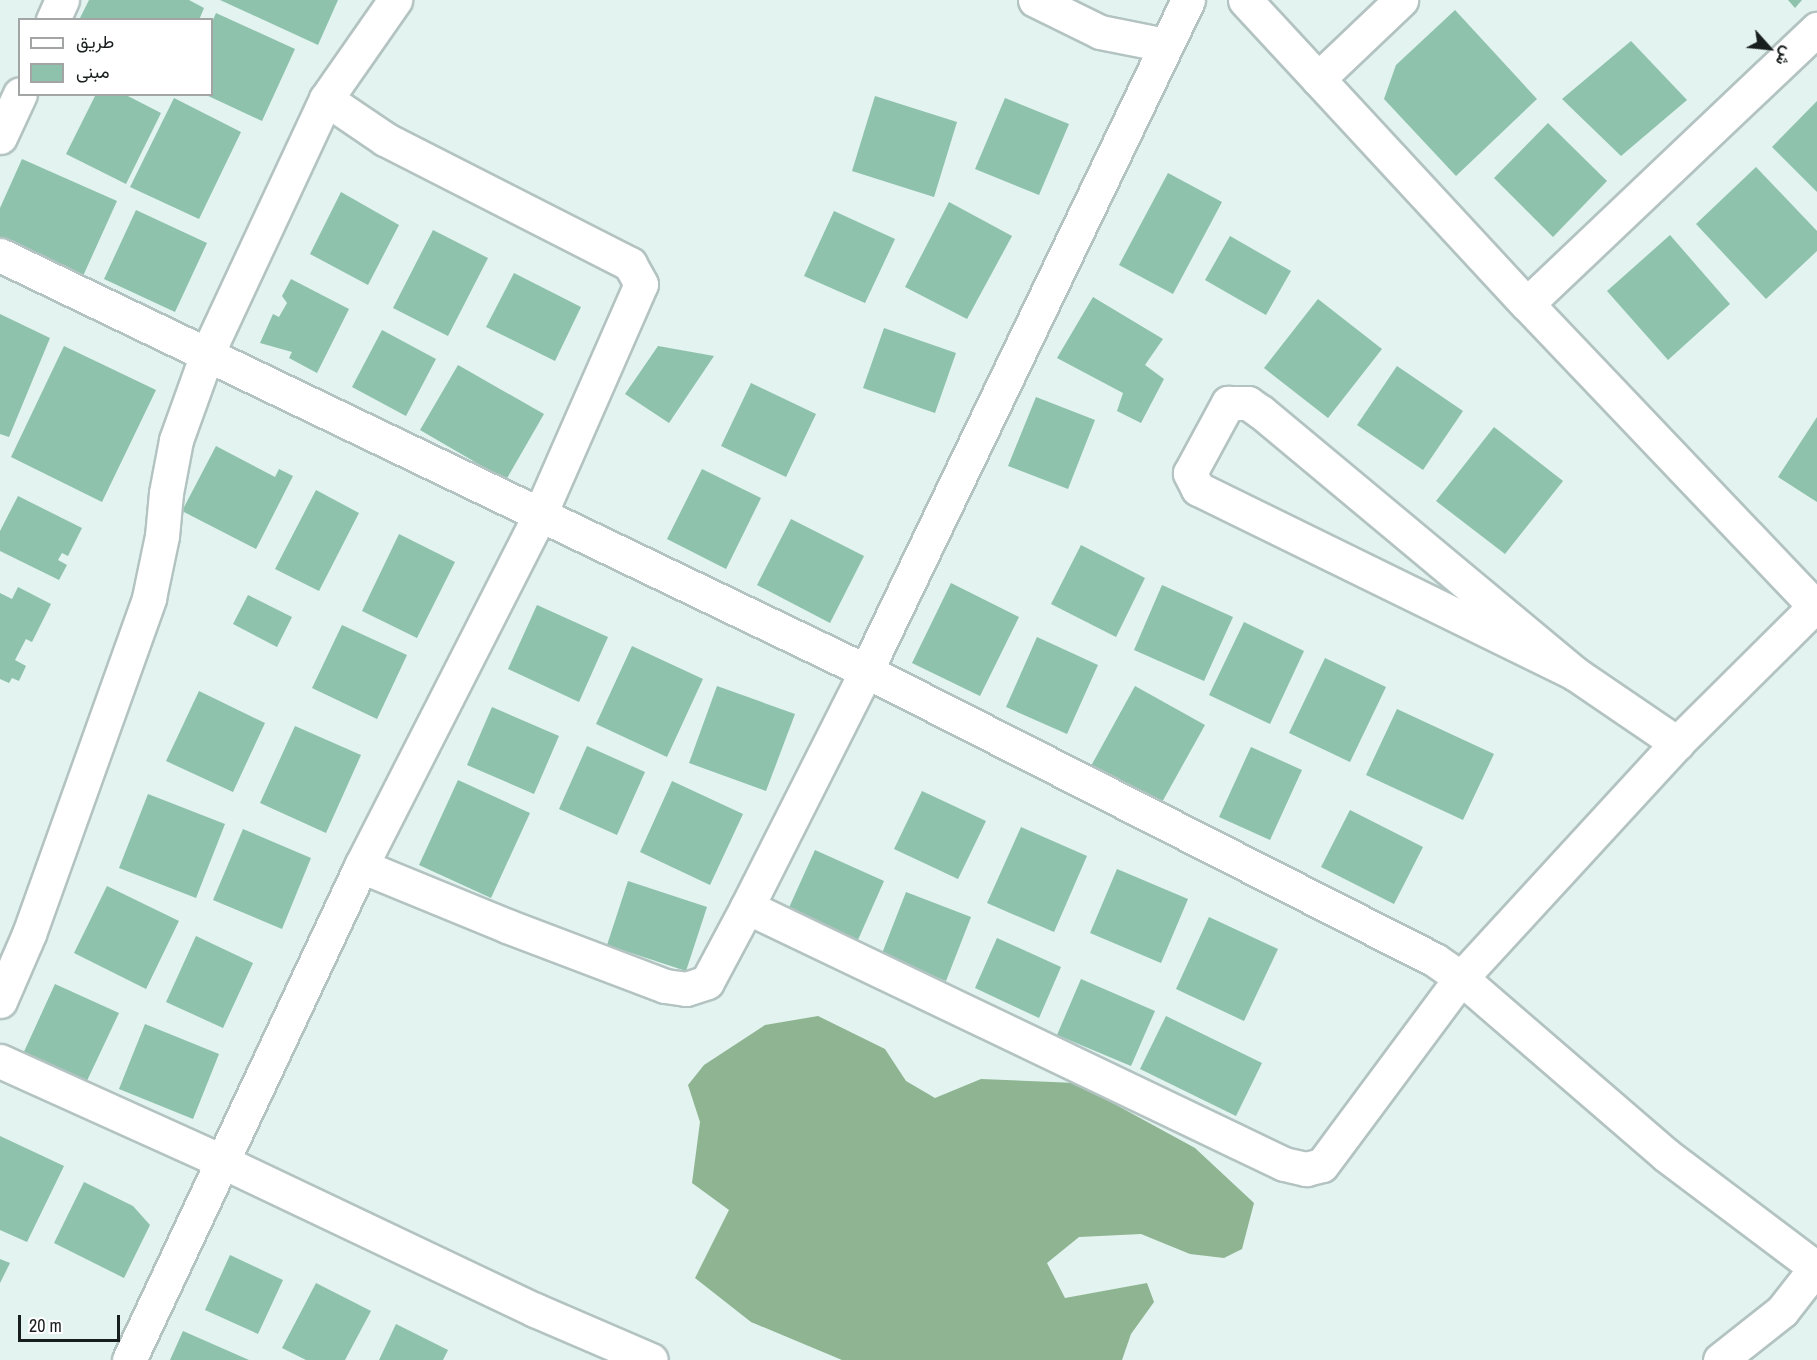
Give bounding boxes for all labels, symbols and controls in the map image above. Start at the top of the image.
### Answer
legend [18,18,213,96]
north arrow [1739,18,1799,78]
text: طريق [76,29,114,54]
text: ش [1771,43,1799,70]
text: مبنى [76,59,110,84]
scale bar [21,1303,123,1341]
text: 20 m [29,1313,62,1338]

